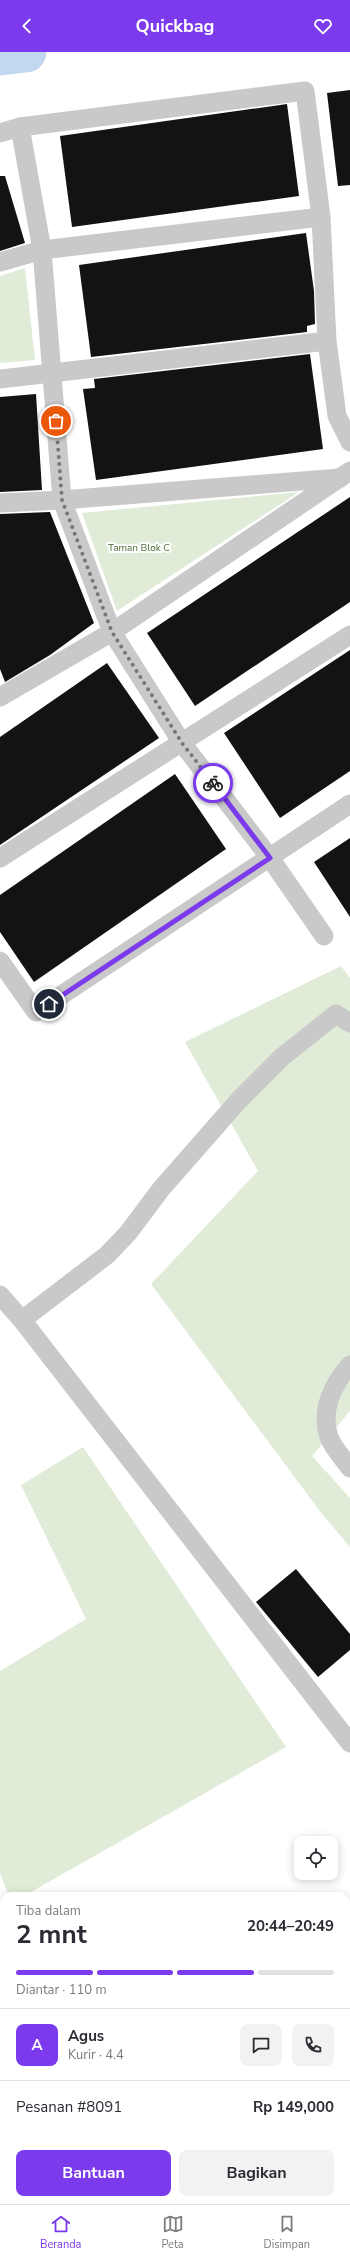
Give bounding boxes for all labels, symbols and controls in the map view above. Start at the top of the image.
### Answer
text: Quickbag [136,14,214,38]
icon: back [16,15,38,37]
icon: heart [312,15,334,37]
pin [39,404,73,438]
icon: bag [45,410,67,432]
park label: Taman Blok C [108,541,170,555]
courier [193,763,233,803]
icon: bike [202,772,224,794]
pin [32,987,66,1021]
icon: home [38,993,60,1015]
map controls [294,1836,338,1880]
button: locate [294,1836,338,1880]
text: Tiba dalam [16,1902,81,1920]
text: 20:44–20:49 [247,1916,334,1936]
text: 2 mnt [16,1917,87,1952]
text: Diantar · 110 m [16,1981,107,1999]
button: chat [240,2024,282,2066]
button: phone [292,2024,334,2066]
text: Agus [68,2026,104,2046]
text: A [31,2035,43,2055]
text: Kurir · 4.4 [68,2046,124,2064]
text: Pesanan #8091 [16,2097,122,2117]
text: Rp 149,000 [253,2097,334,2117]
button: Bantuan [16,2150,171,2196]
button: Bagikan [179,2150,334,2196]
tab: Beranda [40,2213,81,2252]
tab: Peta [161,2213,184,2252]
tab: Disimpan [264,2213,310,2252]

